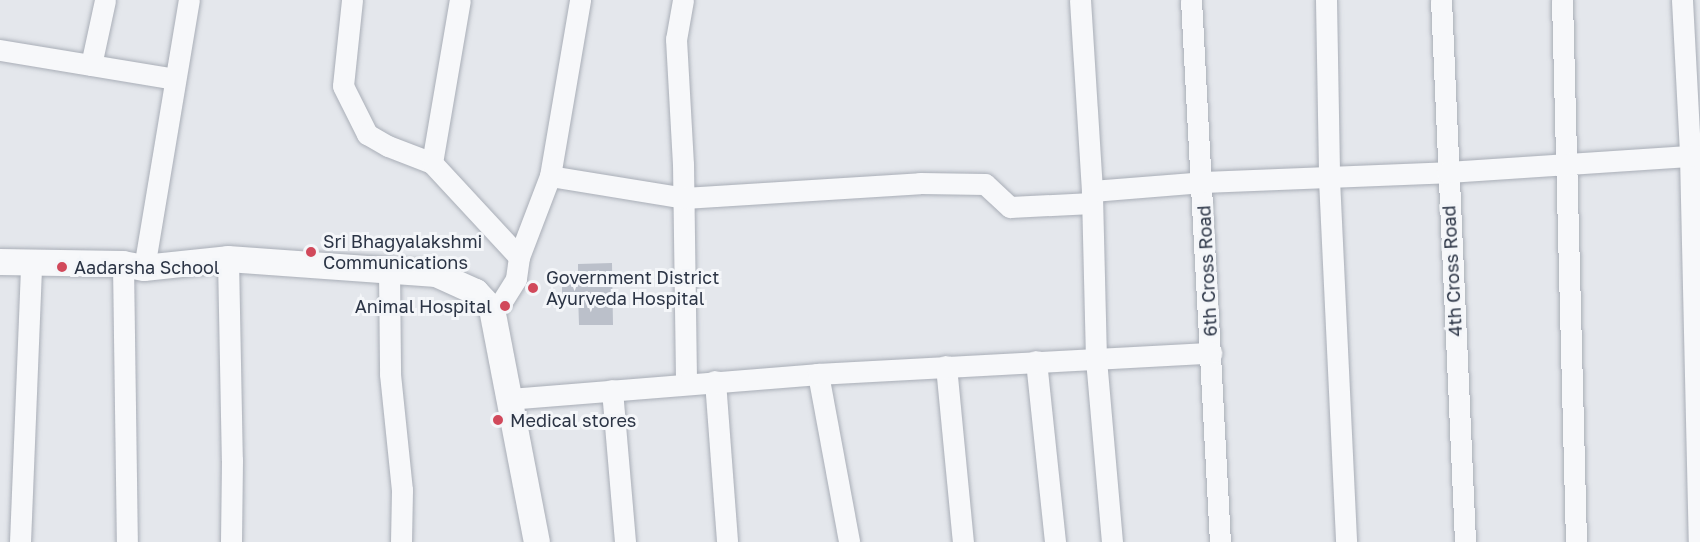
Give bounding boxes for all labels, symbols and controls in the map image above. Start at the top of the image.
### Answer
street label: 6th Cross Road [1193,205,1221,337]
street label: 4th Cross Road [1438,205,1466,337]
place label: Sri Bhagyalakshmi Communications [323,231,482,274]
marker: Sri Bhagyalakshmi Communications [304,245,318,259]
place label: Aadarsha School [74,256,220,278]
marker: Aadarsha School [55,260,69,274]
place label: Government District Ayurveda Hospital [546,267,719,310]
marker: Government District Ayurveda Hospital [524,279,542,297]
place label: Animal Hospital [355,295,492,317]
marker: Animal Hospital [496,297,514,315]
place label: Medical stores [510,409,636,431]
marker: Medical stores [491,413,505,427]

